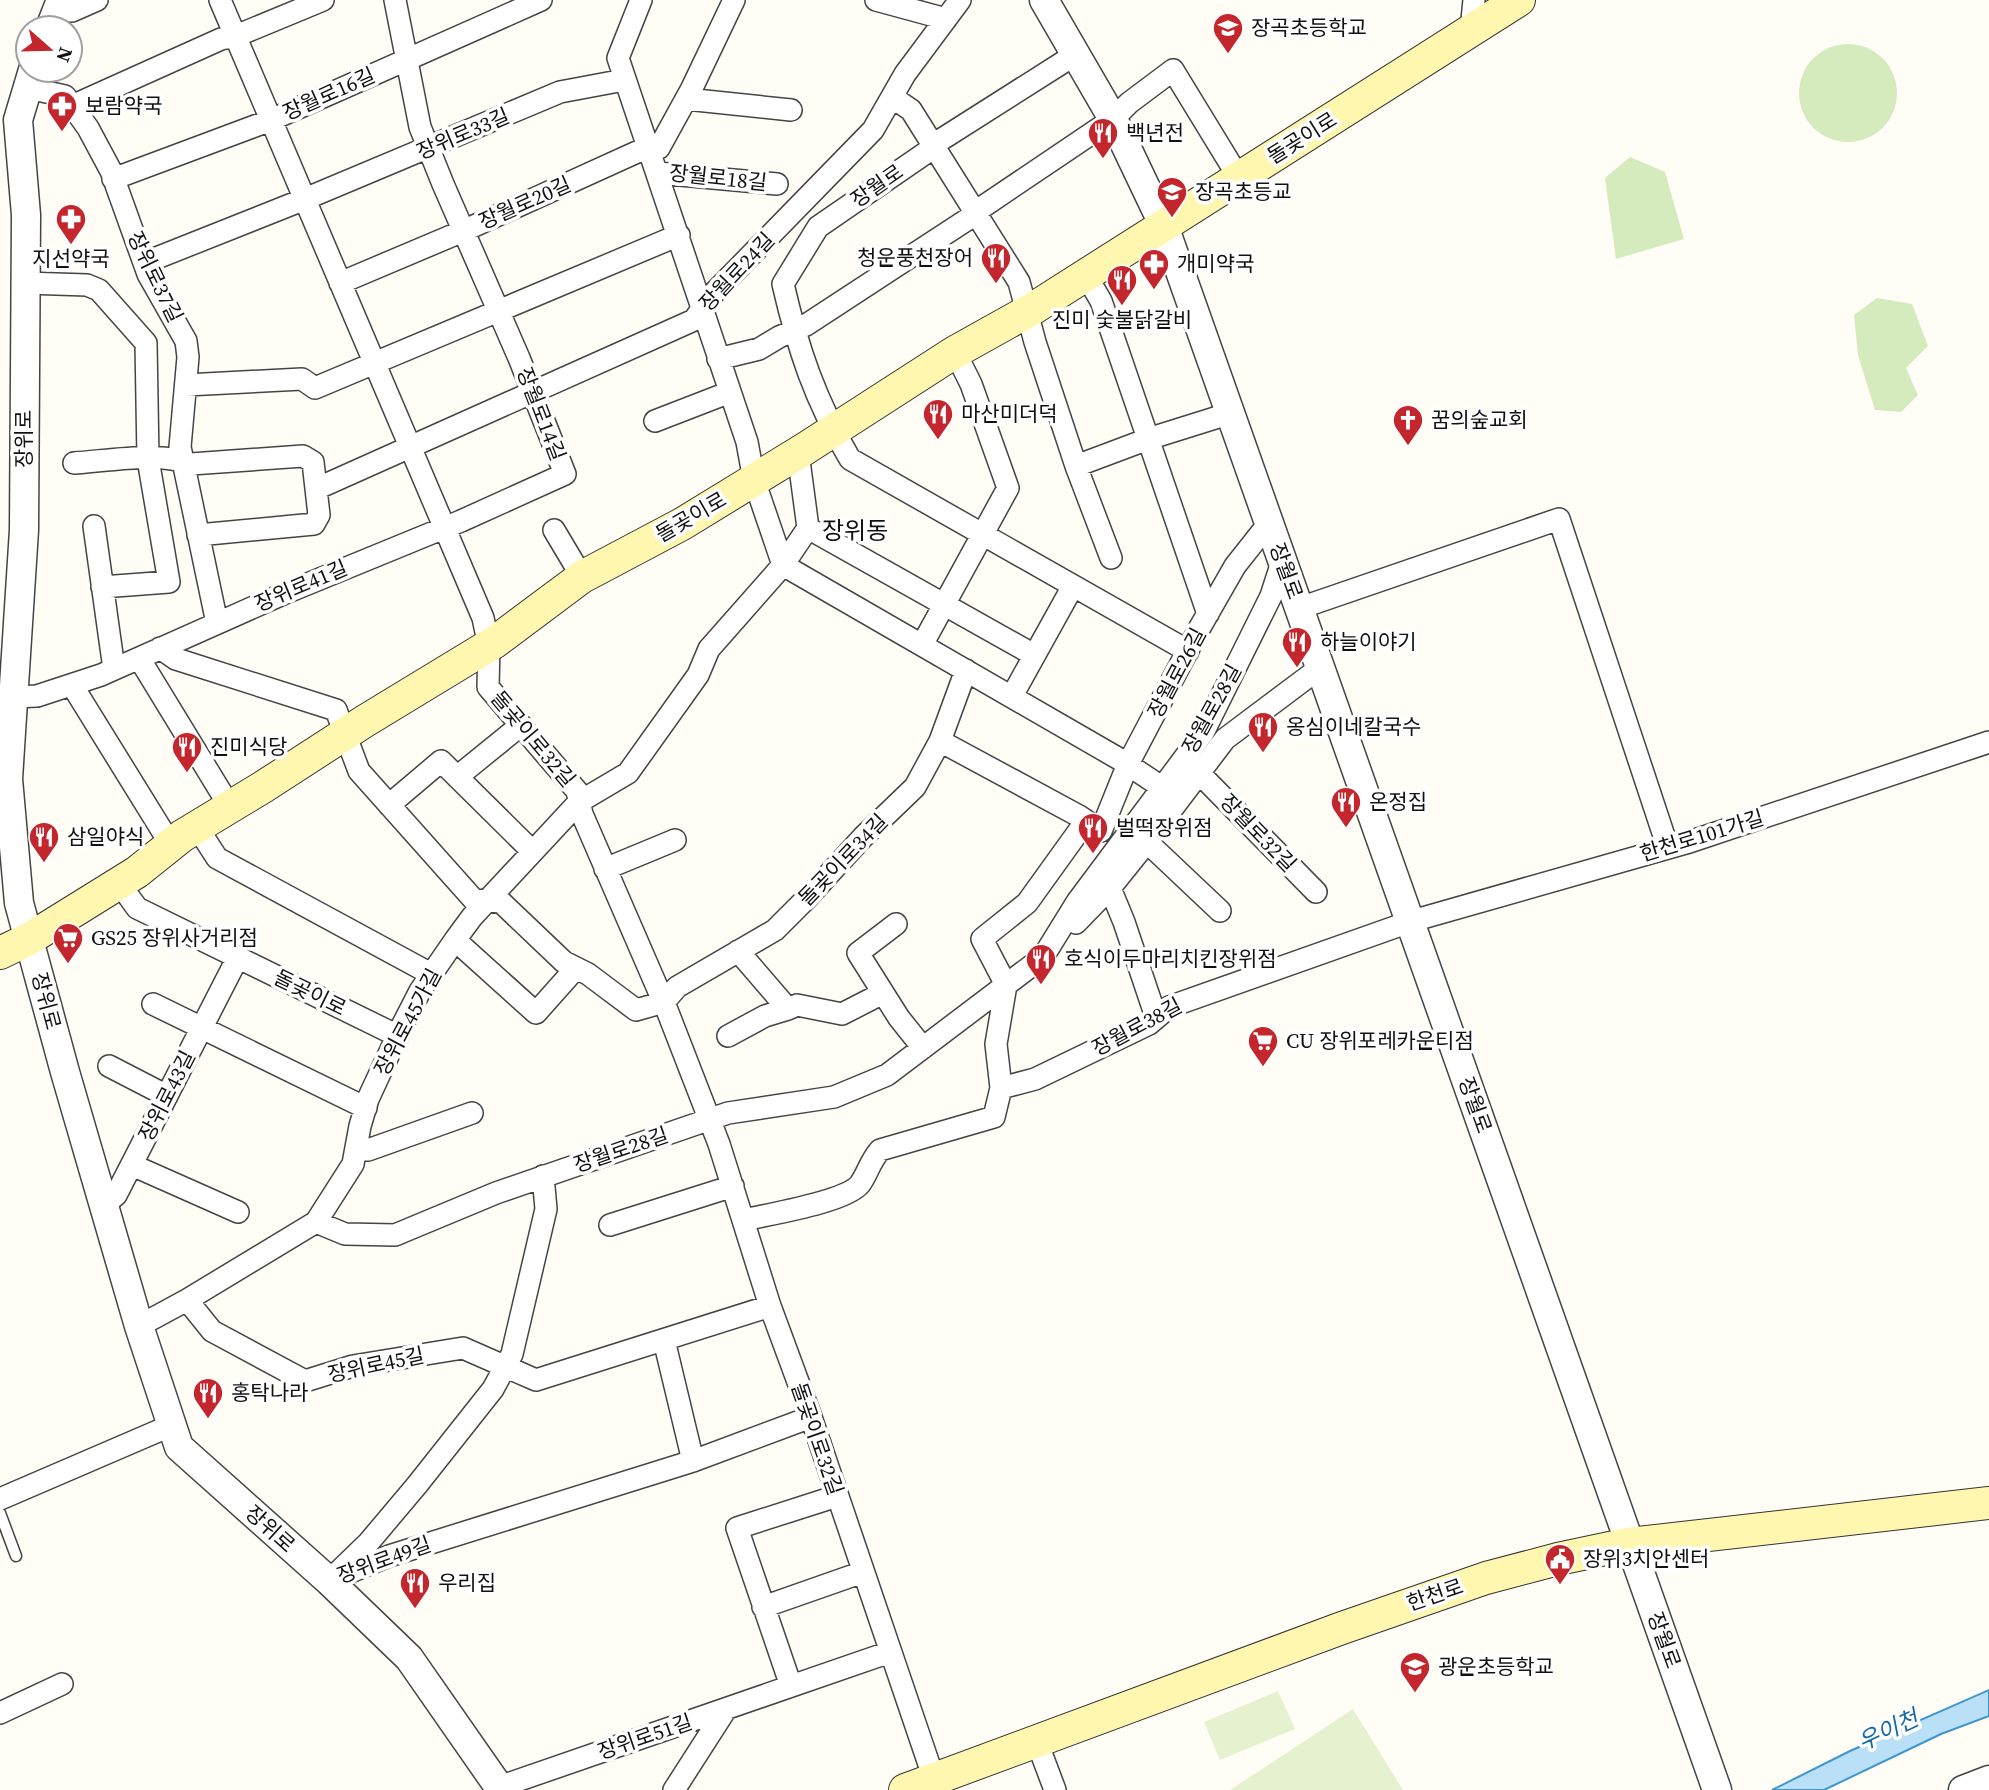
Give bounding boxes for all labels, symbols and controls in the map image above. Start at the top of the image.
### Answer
school or university icon: 장곡초등학교 [1211,11,1245,55]
place label: 장곡초등학교 [1251,13,1367,42]
north arrow [14,14,84,84]
text: N [50,44,80,66]
street label: 장월로16길 [278,60,380,127]
pharmacy icon: 보람약국 [45,89,79,133]
place label: 보람약국 [85,91,162,120]
street label: 장위로33길 [412,101,514,166]
street label: 돌곶이로 [1261,105,1342,170]
restaurant icon: 백년전 [1086,116,1120,160]
place label: 백년전 [1126,118,1184,147]
street label: 장월로 [845,157,909,214]
street label: 장월로18길 [668,158,768,197]
street label: 장월로20길 [474,169,576,236]
school or university icon: 장곡초등교 [1155,175,1189,219]
place label: 장곡초등교 [1195,177,1292,206]
pharmacy icon: 지선약국 [54,202,88,246]
street label: 장위로37길 [121,226,190,327]
street label: 장월로24길 [693,226,781,317]
restaurant icon: 청운풍천장어 [979,241,1013,285]
place label: 청운풍천장어 [857,243,973,272]
place label: 지선약국 [32,244,110,273]
pharmacy icon: 개미약국 [1137,247,1171,291]
place label: 개미약국 [1177,249,1254,278]
restaurant icon: 진미 숯불닭갈비 [1105,263,1139,307]
place label: 진미 숯불닭갈비 [1052,305,1192,334]
street label: 장월로14길 [510,363,573,465]
restaurant icon: 마산미더덕 [921,397,955,441]
place label: 마산미더덕 [961,399,1058,428]
church icon: 꿈의숲교회 [1391,403,1425,447]
place label: 꿈의숲교회 [1431,405,1528,434]
street label: 장위로 [9,410,38,468]
street label: 돌곶이로 [650,485,731,548]
district label: 장위동 [822,514,888,547]
street label: 장월로 [1263,539,1310,603]
street label: 장위로41길 [250,553,352,618]
street label: 장월로26길 [1141,623,1212,723]
restaurant icon: 하늘이야기 [1280,625,1314,669]
place label: 하늘이야기 [1320,627,1417,656]
street label: 장월로28길 [1175,659,1248,759]
street label: 돌곶이로32길 [484,684,582,793]
restaurant icon: 옹심이네칼국수 [1246,710,1280,754]
place label: 옹심이네칼국수 [1286,712,1421,741]
restaurant icon: 진미식당 [170,730,204,774]
place label: 진미식당 [210,732,287,761]
restaurant icon: 온정집 [1329,785,1363,829]
street label: 장월로32길 [1214,787,1303,878]
place label: 온정집 [1369,787,1427,816]
street label: 한천로101가길 [1636,803,1767,868]
street label: 돌곶이로34길 [791,807,894,912]
restaurant icon: 벌떡장위점 [1076,811,1110,855]
place label: 벌떡장위점 [1116,813,1213,842]
restaurant icon: 삼일야식 [27,820,61,864]
place label: 삼일야식 [67,822,144,851]
supermarket icon: GS25 장위사거리점 [51,921,85,965]
place label: GS25 장위사거리점 [91,923,258,952]
restaurant icon: 호식이두마리치킨장위점 [1024,942,1058,986]
place label: 호식이두마리치킨장위점 [1064,944,1277,973]
street label: 돌곶이로 [269,963,351,1023]
street label: 장위로45가길 [367,963,448,1080]
street label: 장위로 [25,969,68,1033]
street label: 장월로38길 [1087,991,1187,1062]
supermarket icon: CU 장위포레카운티점 [1246,1024,1280,1068]
place label: CU 장위포레카운티점 [1286,1026,1474,1055]
street label: 장위로43길 [131,1045,202,1146]
street label: 장월로 [1452,1073,1499,1137]
street label: 장월로28길 [570,1120,672,1179]
street label: 장위로45길 [325,1340,427,1389]
restaurant icon: 홍탁나라 [191,1376,225,1420]
place label: 홍탁나라 [231,1378,308,1407]
street label: 돌곶이로32길 [785,1379,850,1499]
street label: 장위로 [239,1498,302,1559]
street label: 장위로49길 [333,1529,435,1590]
public building icon: 장위3치안센터 [1543,1542,1577,1586]
place label: 장위3치안센터 [1583,1544,1709,1573]
restaurant icon: 우리집 [398,1566,432,1610]
place label: 우리집 [438,1568,496,1597]
street label: 한천로 [1403,1571,1467,1618]
street label: 장월로 [1641,1608,1688,1672]
school or university icon: 광운초등학교 [1398,1650,1432,1694]
place label: 광운초등학교 [1438,1652,1554,1681]
water label: 우이천 [1852,1701,1926,1758]
street label: 장위로51길 [594,1707,696,1766]

